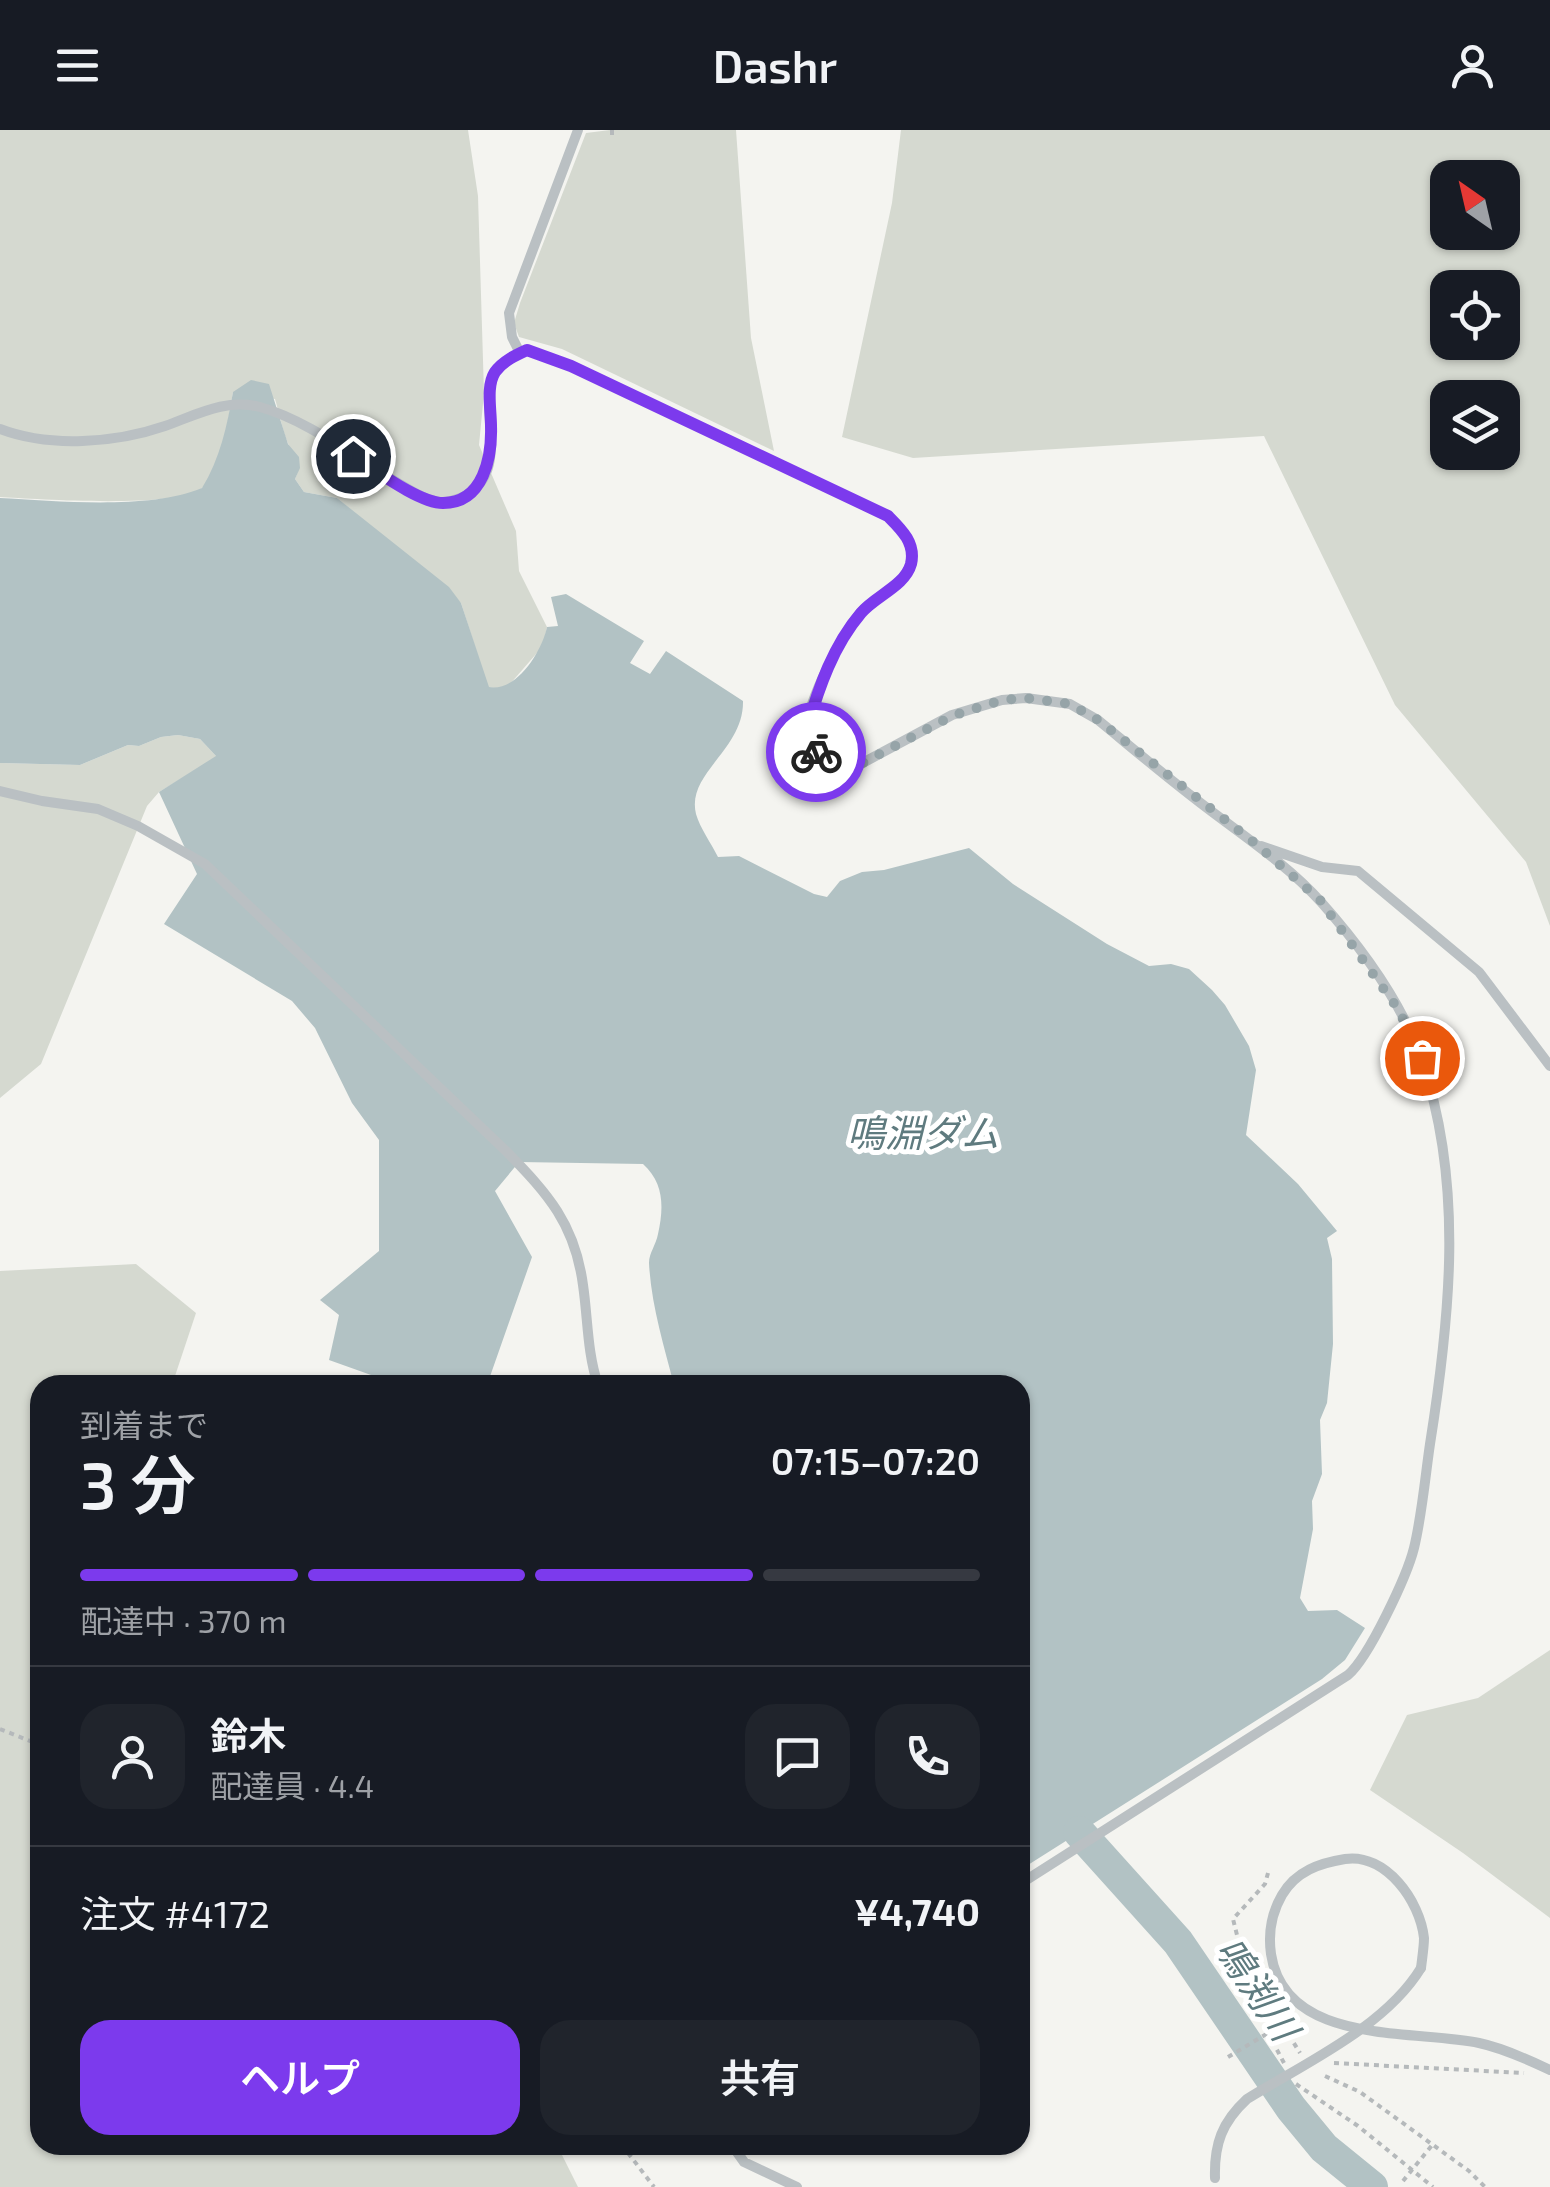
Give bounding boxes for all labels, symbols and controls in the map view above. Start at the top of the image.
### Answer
icon: menu [50,38,105,93]
text: Dashr [713,38,837,92]
icon: person [1445,38,1500,93]
north arrow [1430,160,1520,250]
map controls [1430,160,1520,470]
button: locate [1430,270,1520,360]
button: layers [1430,380,1520,470]
pin [311,414,396,499]
icon: home [326,429,381,484]
courier [766,702,866,802]
icon: bike [789,725,844,780]
pin [1380,1016,1465,1101]
icon: bag [1395,1031,1450,1086]
water label: 鳴淵ダム [847,1109,999,1155]
text: 到着まで [80,1405,208,1443]
text: 07:15–07:20 [771,1437,980,1483]
text: 3 分 [80,1444,196,1522]
text: 配達中 · 370 m [80,1601,286,1639]
button: person [80,1704,185,1809]
button: chat [745,1704,850,1809]
button: phone [875,1704,980,1809]
text: 鈴木 [210,1712,286,1758]
text: 配達員 · 4.4 [210,1766,374,1804]
text: ¥4,740 [854,1888,980,1934]
text: 注文 #4172 [80,1890,270,1936]
water label: 鳴渕川 [1207,1928,1311,2051]
button: ヘルプ [80,2020,520,2135]
button: 共有 [540,2020,980,2135]

